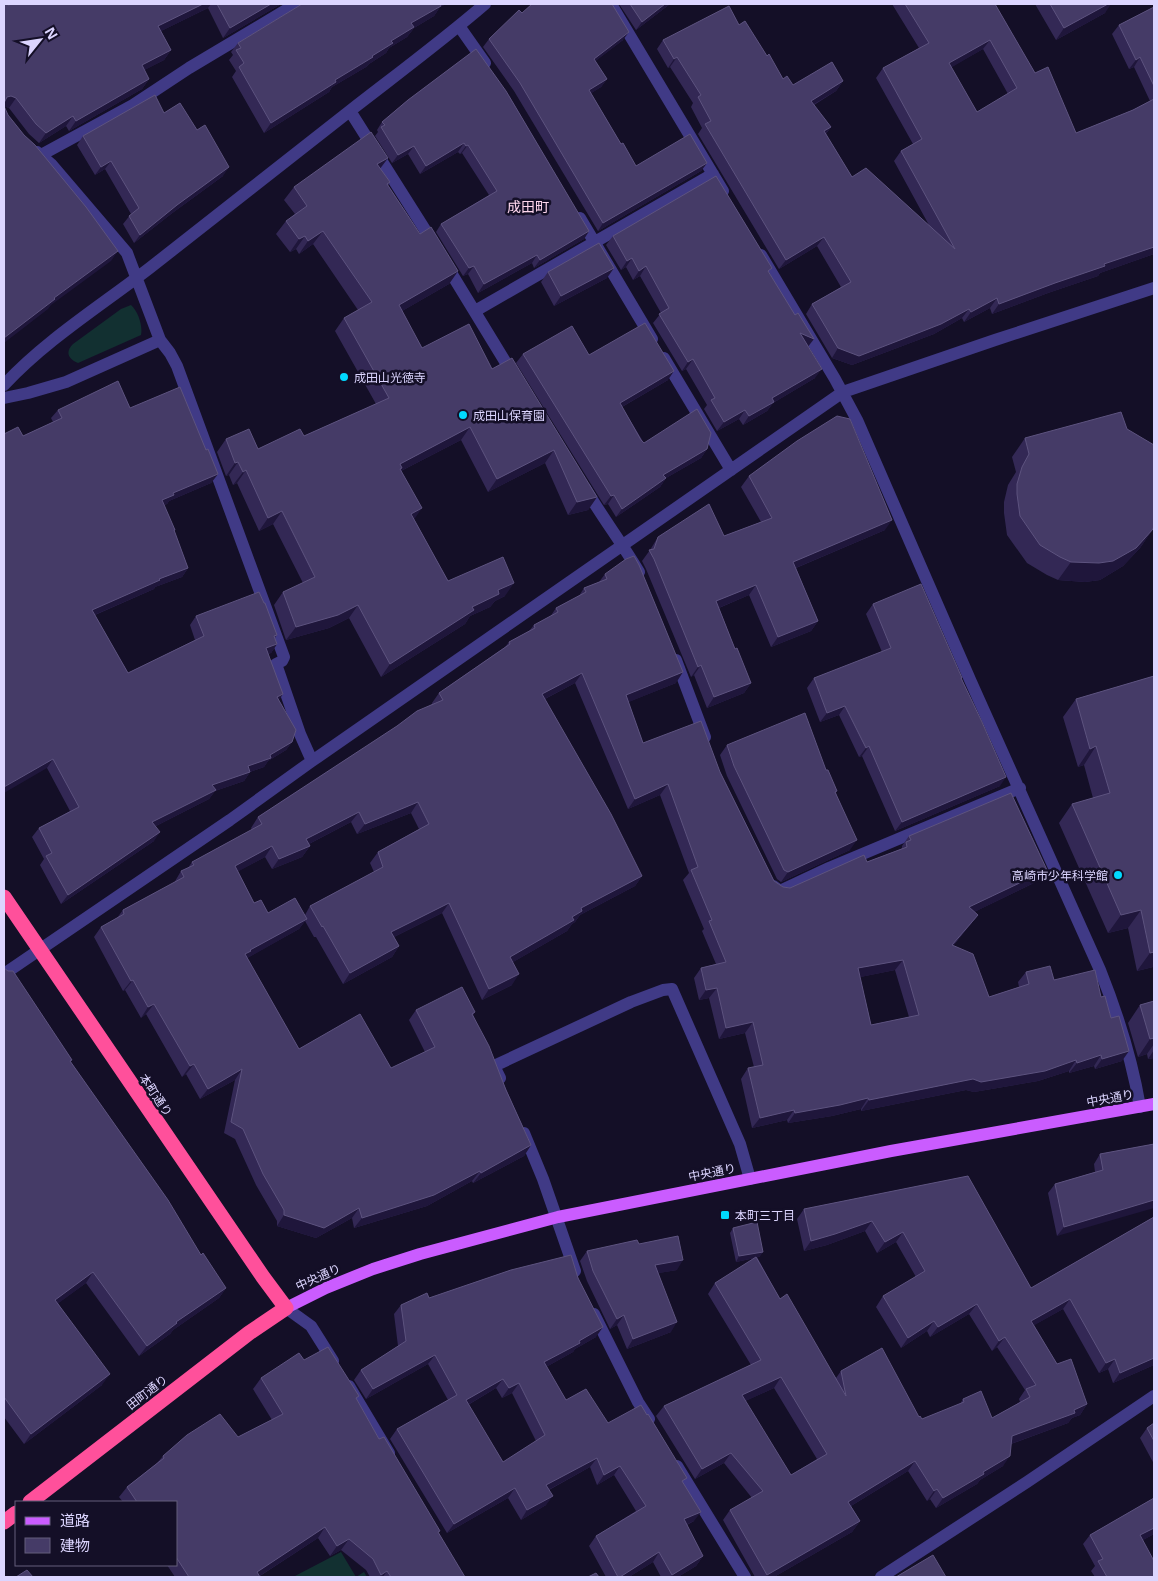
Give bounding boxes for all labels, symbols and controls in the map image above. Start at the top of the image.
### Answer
north arrow [15,15,65,65]
text: N [41,24,63,43]
district label: 成田町 [507,197,549,216]
place label: 成田山光徳寺 [354,369,426,386]
marker: 成田山光徳寺 [338,371,350,383]
place label: 成田山保育園 [473,407,545,424]
marker: 成田山保育園 [457,409,469,421]
place label: 高崎市少年科学館 [1012,867,1108,884]
marker: 高崎市少年科学館 [1112,869,1124,881]
street label: 本町通り [136,1070,176,1120]
street label: 中央通り [1085,1085,1135,1111]
street label: 中央通り [687,1159,737,1185]
place label: 本町三丁目 [735,1207,795,1224]
marker: 本町三丁目 [719,1209,731,1221]
street label: 中央通り [293,1259,343,1295]
street label: 田町通り [123,1371,171,1413]
legend [15,1501,178,1566]
text: 道路 [60,1510,90,1530]
text: 建物 [60,1535,90,1555]

